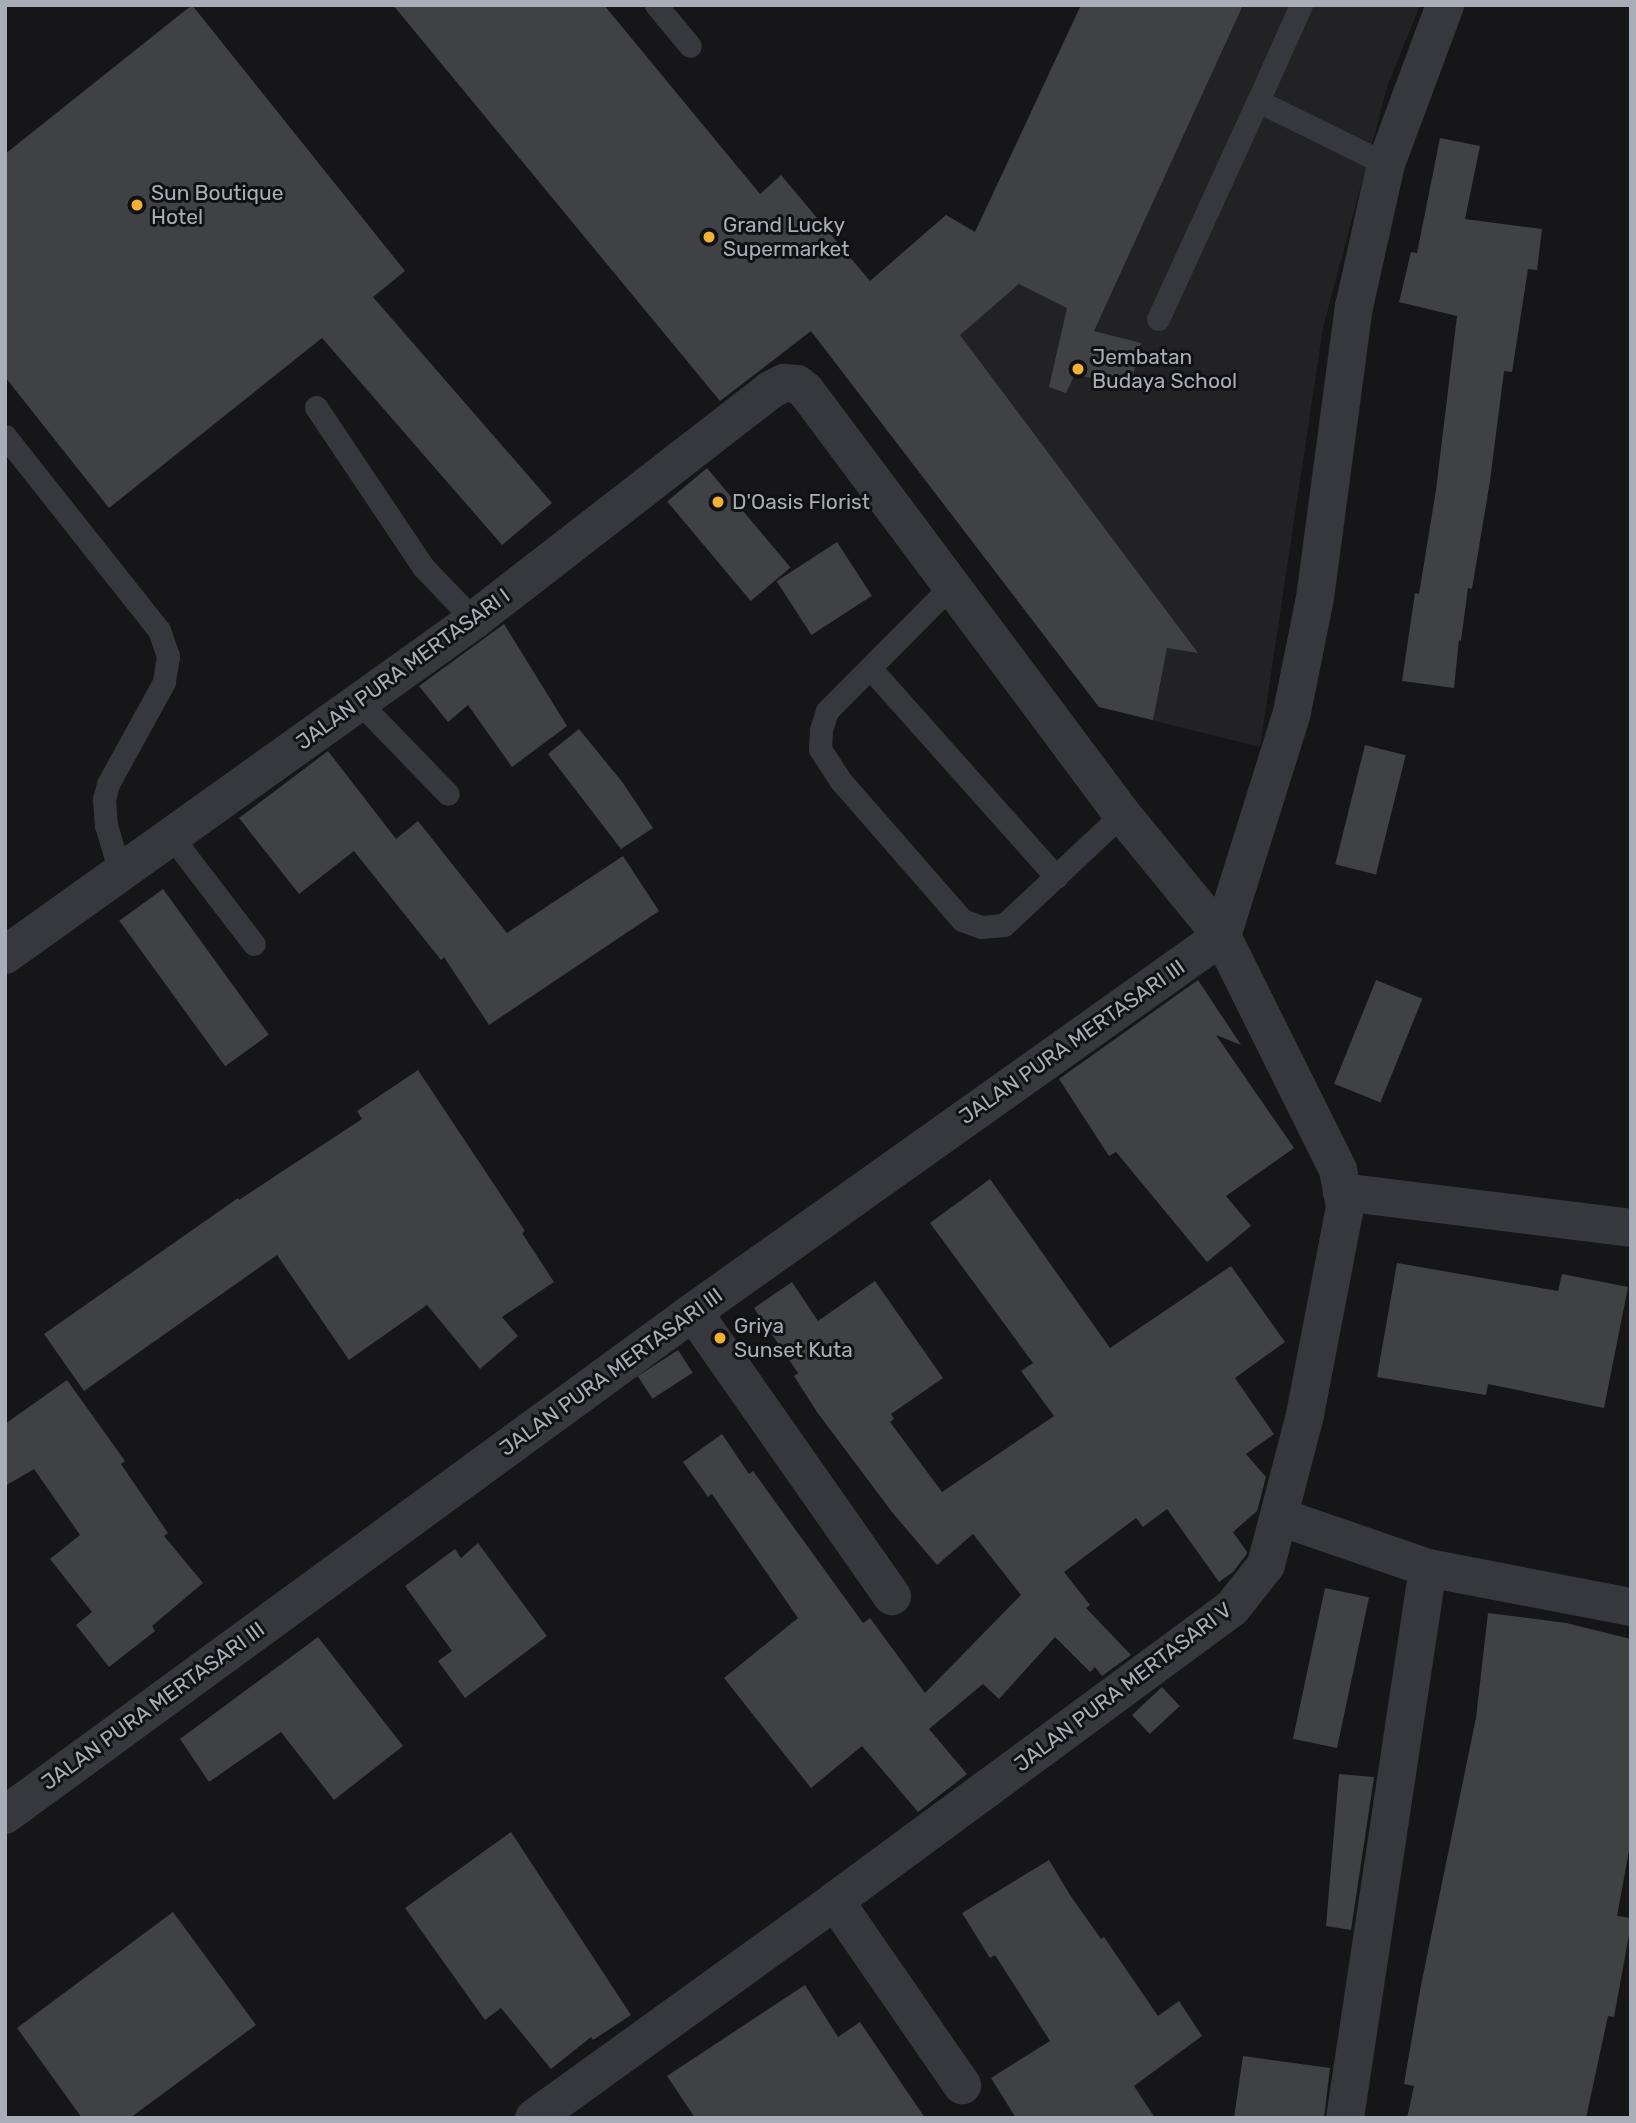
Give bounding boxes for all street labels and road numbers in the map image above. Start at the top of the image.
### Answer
street label: JALAN PURA MERTASARI I [291,583,515,755]
street label: JALAN PURA MERTASARI III [954,954,1190,1130]
street label: JALAN PURA MERTASARI III [494,1282,728,1462]
street label: JALAN PURA MERTASARI V [1009,1597,1237,1777]
street label: JALAN PURA MERTASARI III [36,1616,270,1796]

